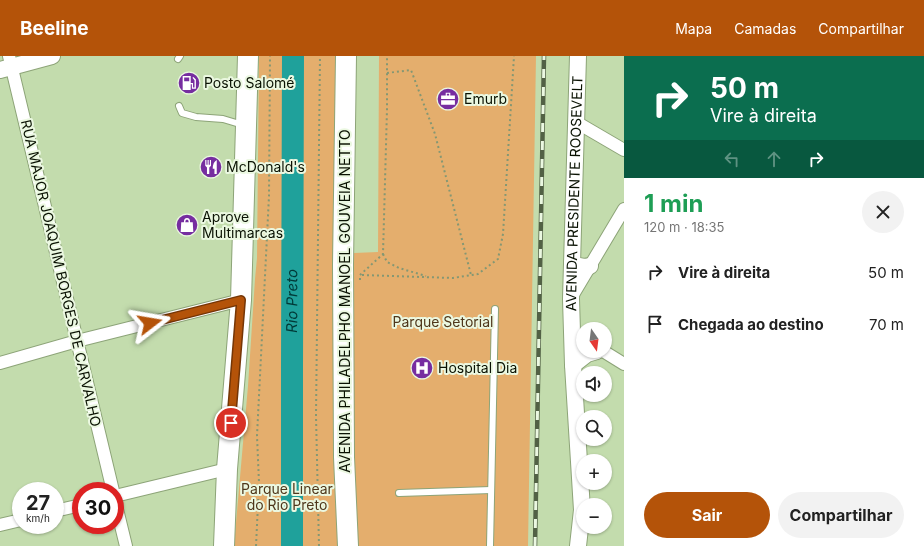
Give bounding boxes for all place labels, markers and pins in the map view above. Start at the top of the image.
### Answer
fuel station icon: Posto Salomé [176,70,202,96]
place label: Posto Salomé [204,74,294,91]
office icon: Emurb [435,86,461,112]
place label: Emurb [464,90,507,107]
restaurant icon: McDonald's [198,154,224,180]
place label: McDonald's [226,158,305,175]
place label: Aprove Multimarcas [202,208,283,241]
shop icon: Aprove Multimarcas [174,212,200,238]
hospital icon: Hospital Dia [409,355,435,381]
place label: Hospital Dia [438,359,517,376]
pin [214,406,248,440]

